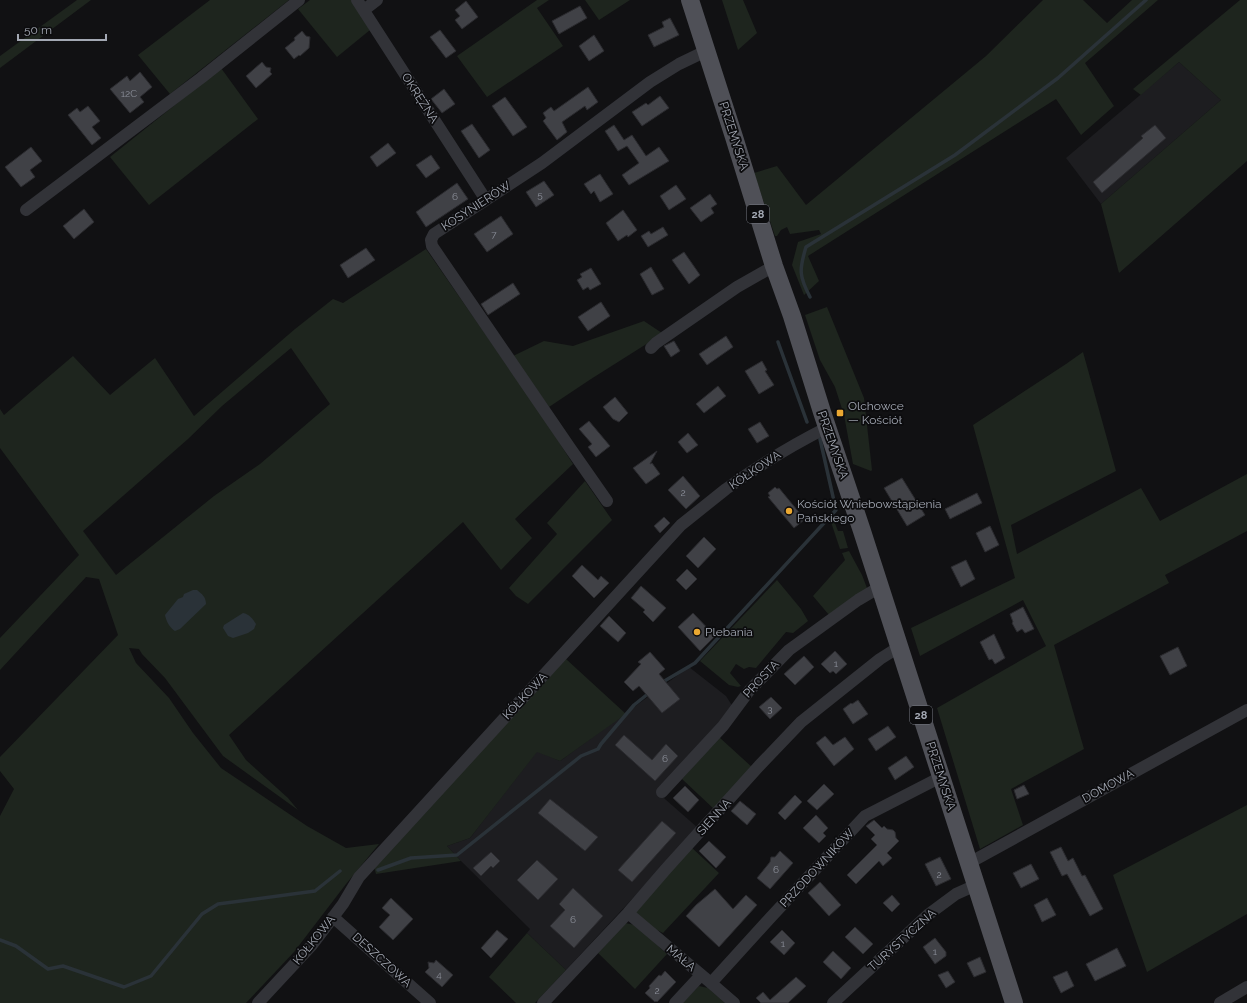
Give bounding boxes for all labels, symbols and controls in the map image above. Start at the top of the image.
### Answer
scale bar [18,16,106,42]
text: 50 m [24,23,52,37]
street label: OKRĘŻNA [399,70,441,126]
house number: 12C [121,88,137,99]
street label: PRZEMYSKA [716,100,752,172]
street label: KOSYNIERÓW [439,178,514,234]
house number: 5 [537,189,543,200]
house number: 6 [452,191,458,202]
road number: 28 [747,205,769,223]
house number: 7 [491,229,497,240]
place label: Olchowce — Kościół [848,399,904,427]
marker: Olchowce — Kościół [835,408,845,418]
street label: PRZEMYSKA [815,409,851,481]
street label: KÓŁKOWA [727,448,783,492]
house number: 2 [680,487,686,498]
place label: Kościół Wniebowstąpienia Pańskiego [797,497,942,525]
marker: Kościół Wniebowstąpienia Pańskiego [784,506,794,516]
place label: Plebania [705,625,753,639]
marker: Plebania [692,627,702,637]
street label: PROSTA [740,657,782,701]
house number: 1 [834,658,839,669]
street label: KÓŁKOWA [500,670,550,722]
house number: 3 [767,703,773,714]
road number: 28 [910,706,932,724]
street label: PRZEMYSKA [923,740,959,812]
house number: 6 [662,753,668,764]
street label: DOMOWA [1080,766,1136,806]
street label: SIENNA [694,796,734,838]
street label: PRZODOWNIKÓW [777,826,857,910]
house number: 6 [773,864,779,875]
house number: 2 [936,869,942,880]
street label: TURYSTYCZNA [865,906,939,974]
street label: KÓŁKOWA [290,913,338,967]
house number: 6 [570,914,576,925]
street label: DESZCZOWA [350,930,414,990]
house number: 1 [781,938,786,949]
street label: MAŁA [664,942,698,974]
house number: 1 [933,946,938,957]
house number: 4 [436,969,442,980]
house number: 2 [654,985,660,996]

